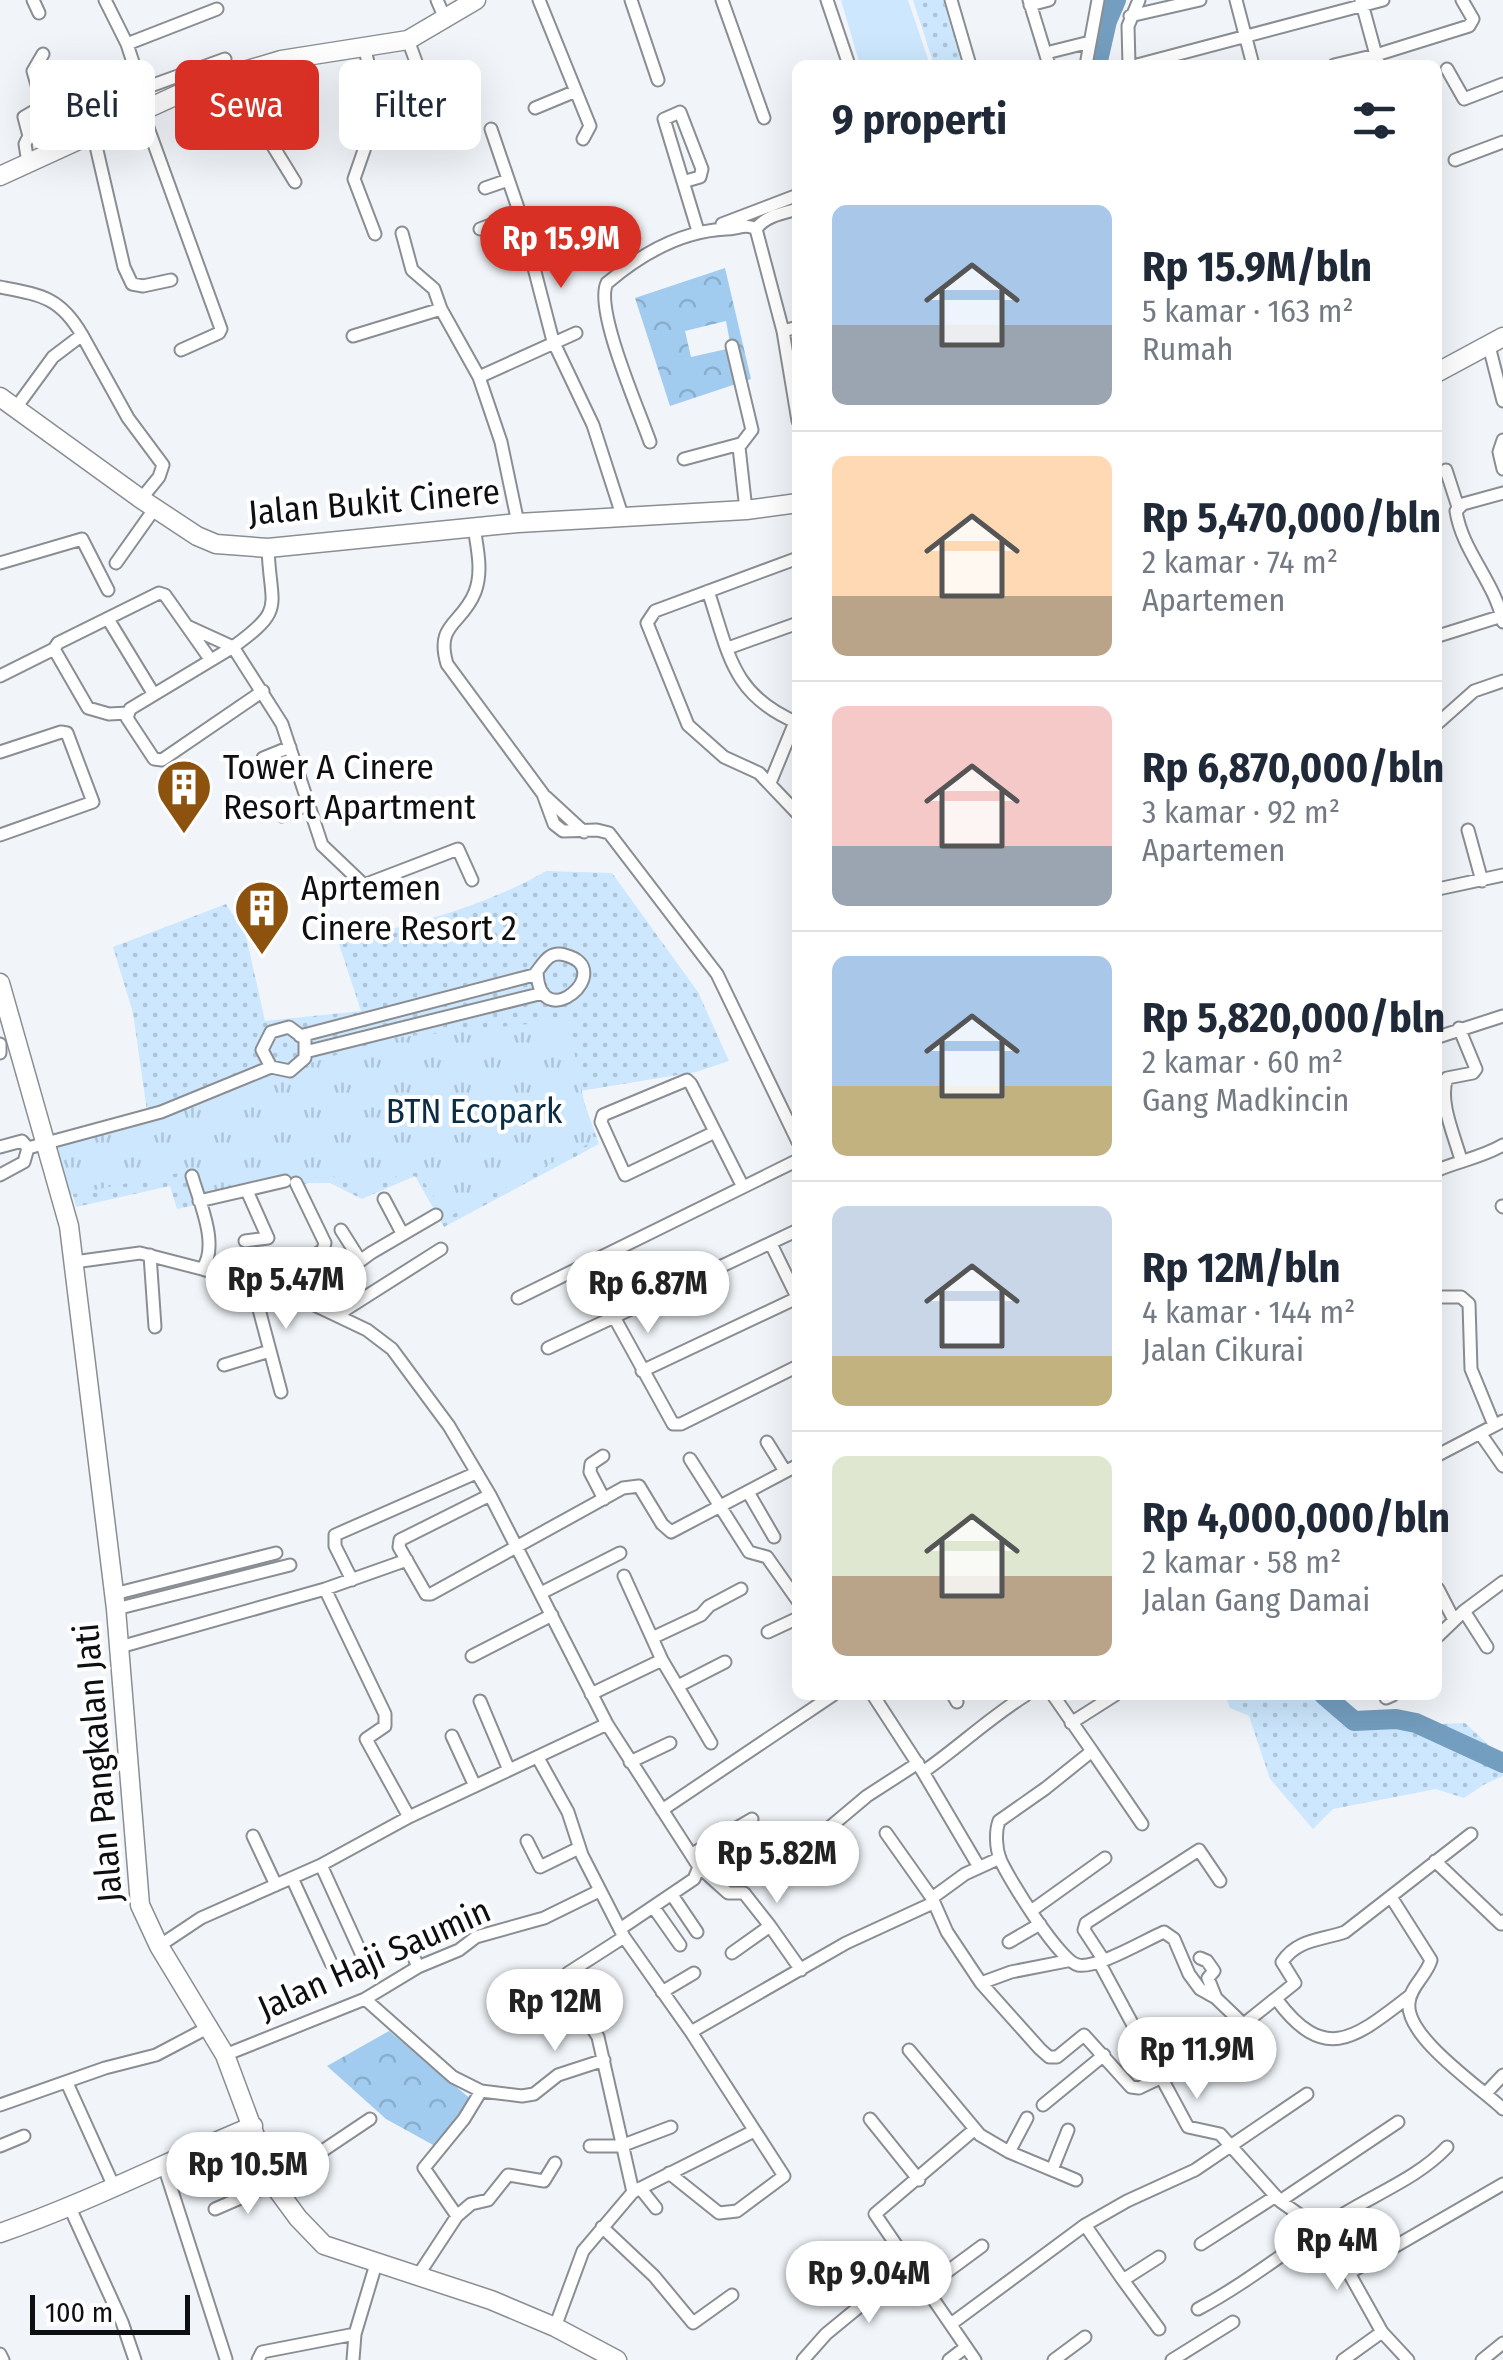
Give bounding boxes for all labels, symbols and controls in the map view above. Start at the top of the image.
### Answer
chip: Beli [30,60,155,150]
chip: Sewa [175,60,319,150]
chip: Filter [339,60,481,150]
icon: filters [1347,93,1402,148]
text: 9 properti [832,95,1007,145]
pin: Rp 15.9M [458,206,664,291]
text: Rp 15.9M [502,219,620,257]
text: Rp 15.9M/bln [1142,242,1372,292]
icon: home [912,245,1032,365]
text: 5 kamar · 163 m² [1142,292,1354,330]
text: Rumah [1142,330,1233,368]
street label: Jalan Bukit Cinere [246,470,502,534]
text: Rp 5,470,000/bln [1142,493,1441,543]
icon: home [912,496,1032,616]
text: 2 kamar · 74 m² [1142,543,1338,581]
text: Apartemen [1142,581,1286,619]
text: Rp 6,870,000/bln [1142,743,1444,793]
place label: Tower A Cinere Resort Apartment [223,746,476,828]
icon: home [912,746,1032,866]
building icon: Tower A Cinere Resort Apartment [154,757,214,836]
text: 3 kamar · 92 m² [1142,793,1340,831]
text: Apartemen [1142,831,1286,869]
place label: Aprtemen Cinere Resort 2 [301,867,517,949]
building icon: Aprtemen Cinere Resort 2 [232,878,292,957]
text: Rp 5,820,000/bln [1142,993,1445,1043]
icon: home [912,996,1032,1116]
text: 2 kamar · 60 m² [1142,1043,1343,1081]
text: Gang Madkincin [1142,1081,1350,1119]
park label: BTN Ecopark [386,1090,563,1132]
text: Rp 12M/bln [1142,1243,1341,1293]
icon: home [912,1246,1032,1366]
pin: Rp 5.47M [183,1247,389,1332]
pin: Rp 6.87M [545,1251,751,1336]
text: Rp 5.47M [228,1260,344,1298]
text: Rp 6.87M [588,1264,708,1302]
text: 4 kamar · 144 m² [1142,1293,1355,1331]
text: Jalan Cikurai [1142,1331,1304,1369]
text: Rp 4,000,000/bln [1142,1493,1450,1543]
icon: home [912,1496,1032,1616]
text: 2 kamar · 58 m² [1142,1543,1341,1581]
text: Jalan Gang Damai [1142,1581,1370,1619]
street label: Jalan Pangkalan Jati [65,1622,131,1904]
pin: Rp 5.82M [674,1821,880,1906]
text: Rp 5.82M [717,1834,837,1872]
street label: Jalan Haji Saumin [251,1889,497,2029]
pin: Rp 12M [474,1969,636,2054]
text: Rp 12M [508,1982,602,2020]
pin: Rp 11.9M [1094,2017,1300,2102]
text: Rp 11.9M [1140,2030,1254,2068]
pin: Rp 10.5M [145,2132,351,2217]
text: Rp 10.5M [188,2145,308,2183]
pin: Rp 4M [1267,2208,1407,2293]
text: Rp 4M [1296,2221,1378,2259]
pin: Rp 9.04M [766,2241,972,2326]
text: Rp 9.04M [808,2254,930,2292]
scale bar [30,2290,190,2334]
text: 100 m [45,2296,113,2329]

